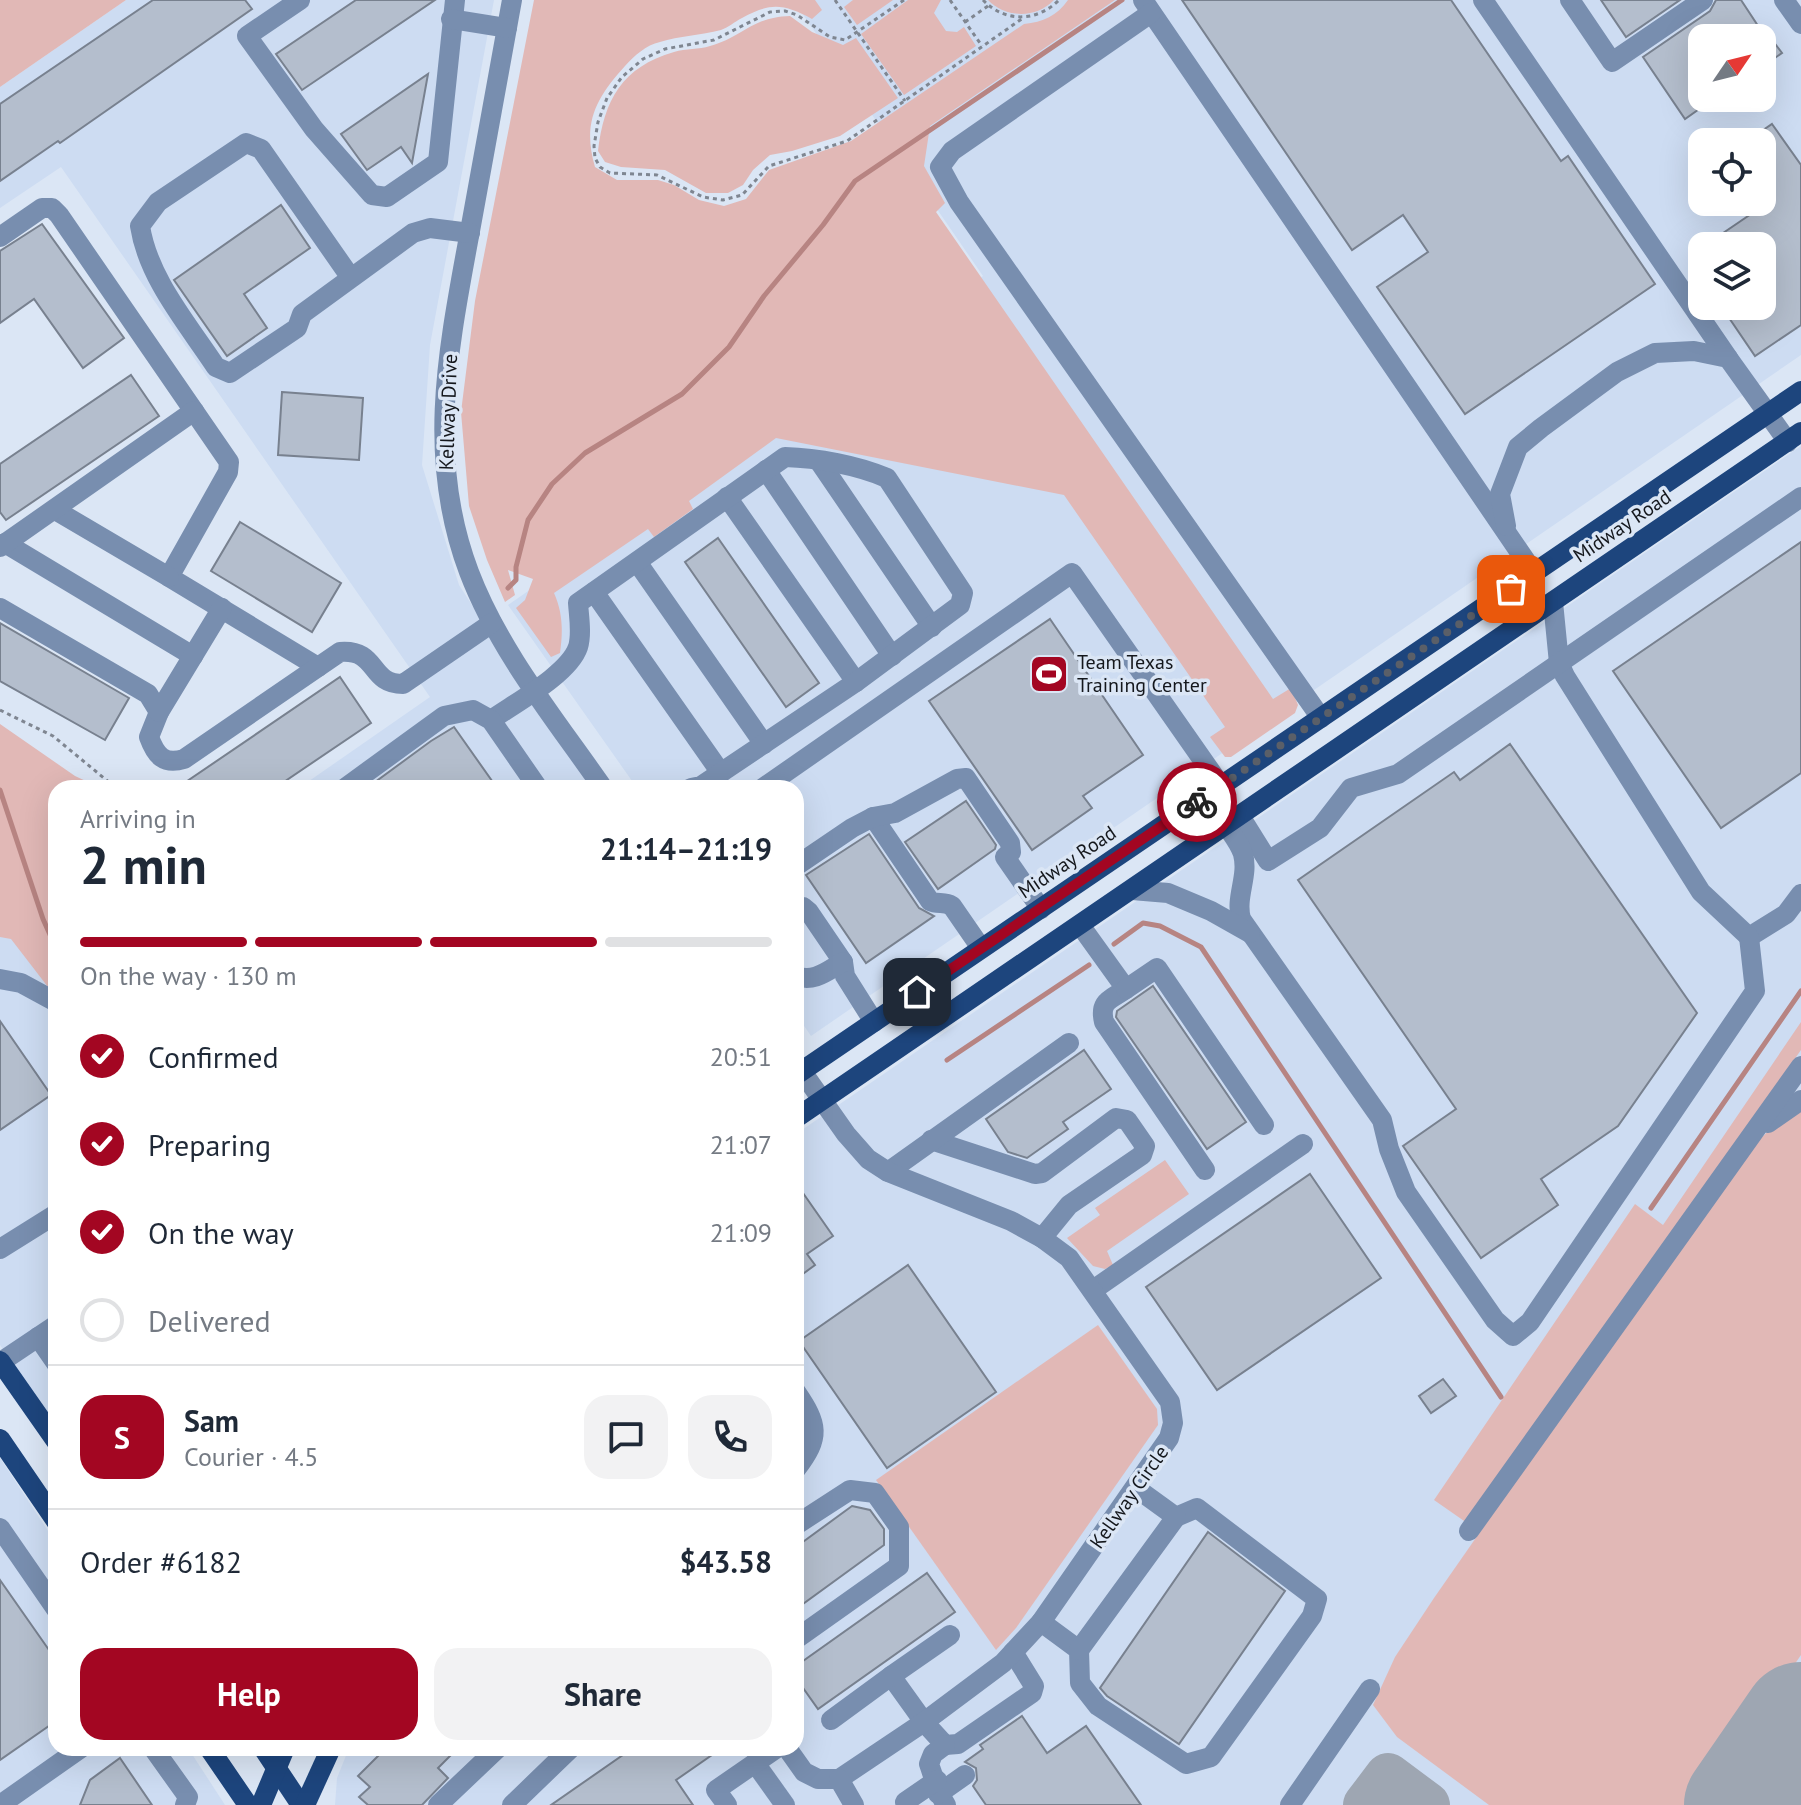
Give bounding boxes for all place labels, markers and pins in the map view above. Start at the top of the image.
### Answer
pin [1477,555,1545,623]
place label: Team Texas Training Center [1077,649,1207,698]
sports icon: Team Texas Training Center [1028,653,1070,695]
pin [883,958,951,1026]

